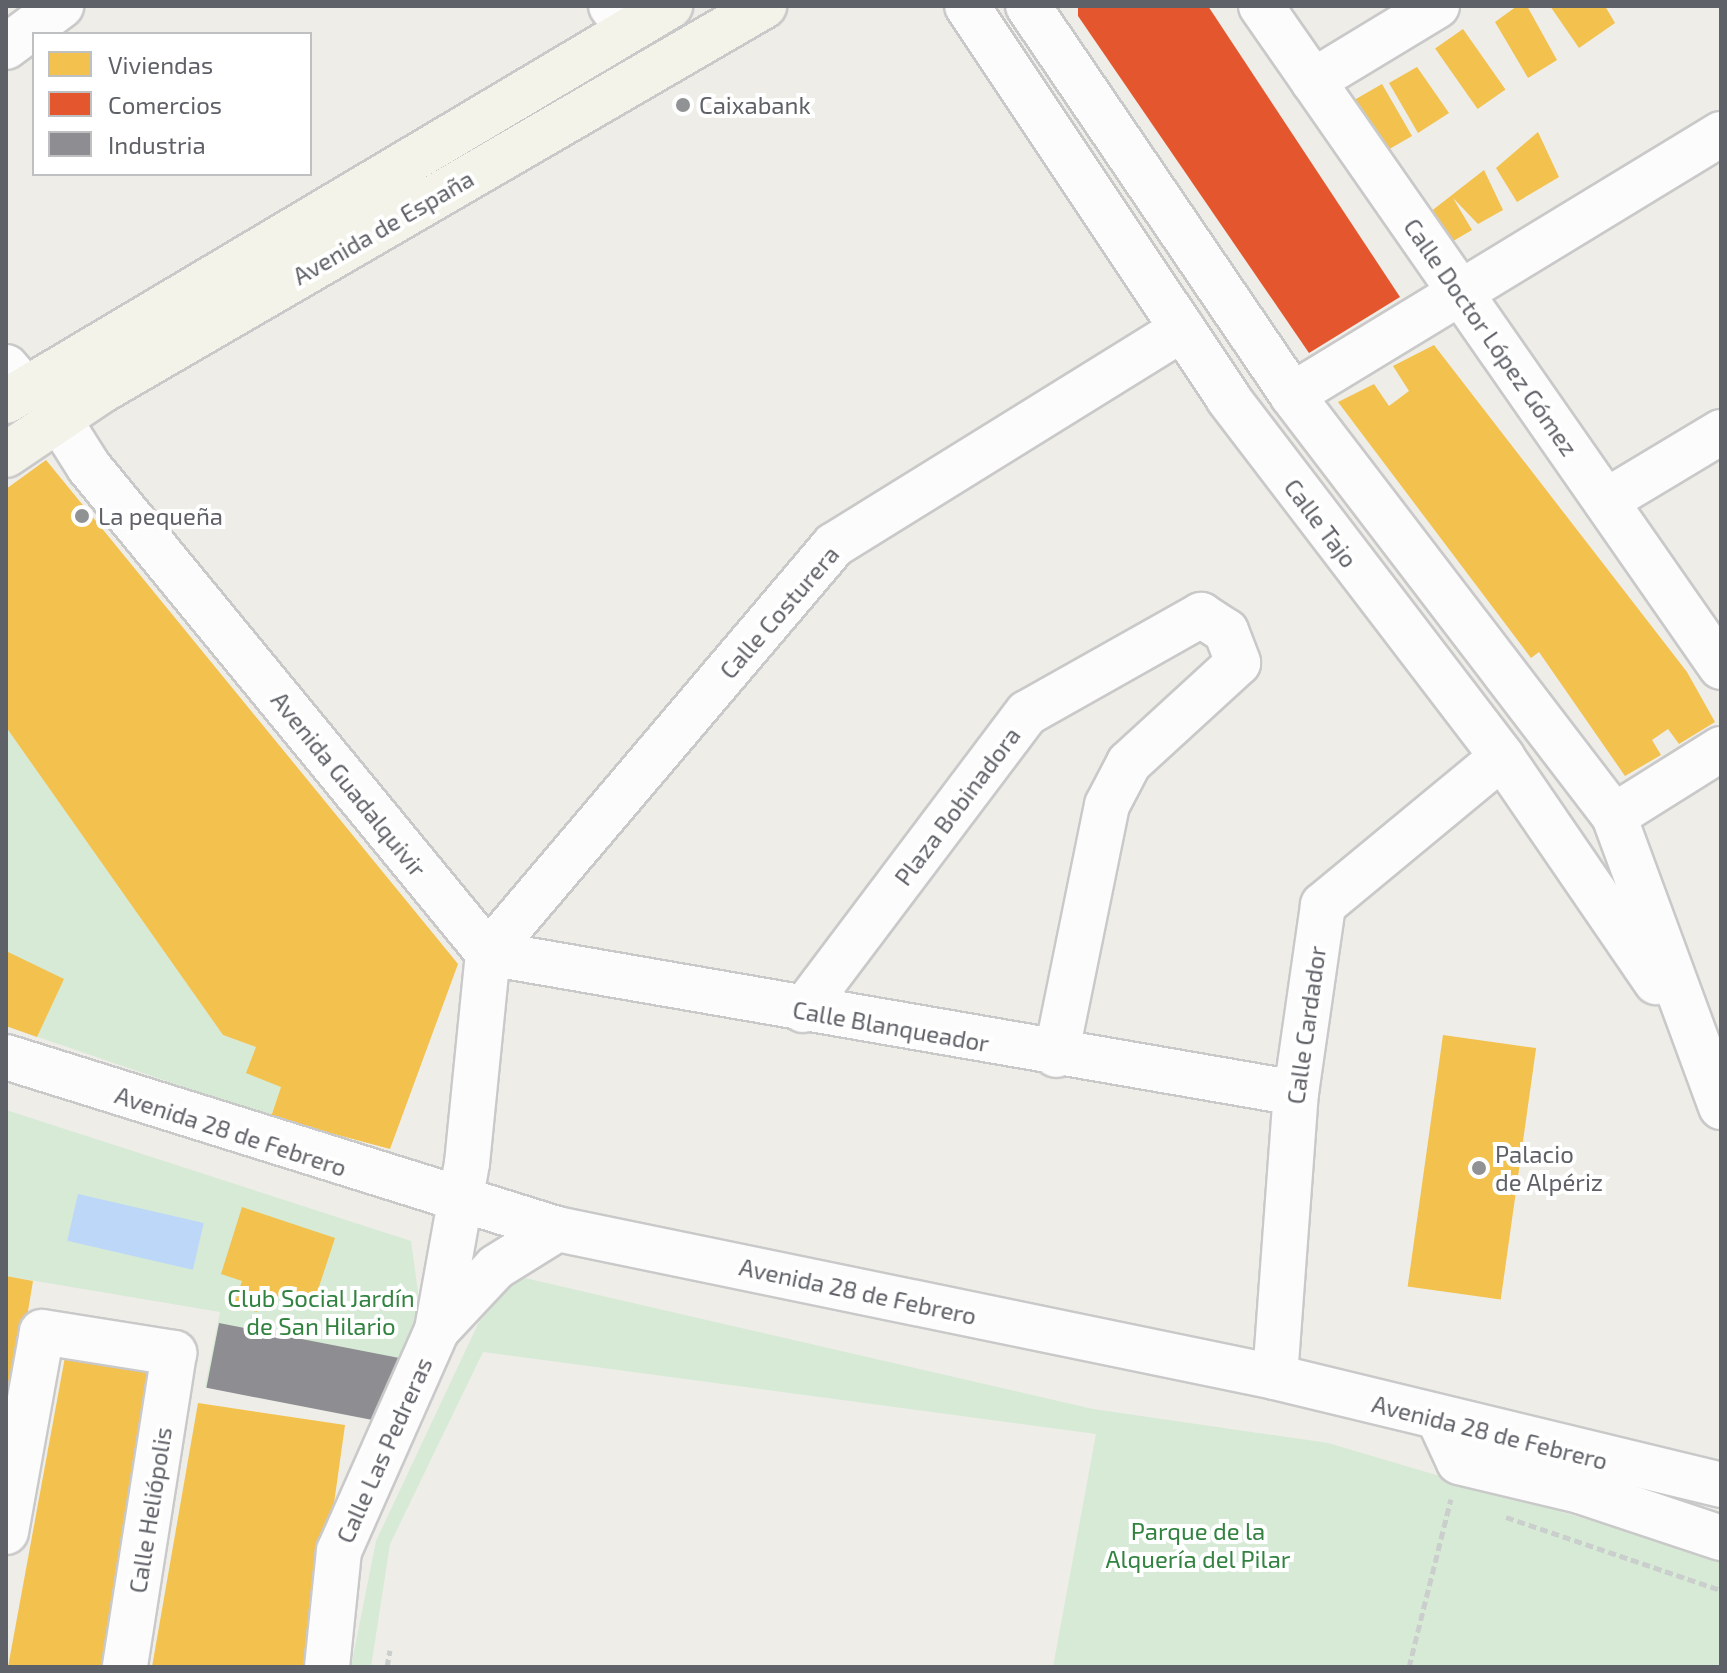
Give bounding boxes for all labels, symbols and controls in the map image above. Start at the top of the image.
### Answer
legend [32,32,312,176]
text: Viviendas [108,50,213,79]
text: Comercios [108,90,222,119]
place label: Caixabank [699,91,811,119]
marker: Caixabank [674,96,692,114]
text: Industria [108,130,206,159]
street label: Avenida de España [287,164,479,290]
street label: Calle Doctor López Gómez [1398,213,1584,461]
street label: Calle Tajo [1278,473,1364,573]
place label: La pequeña [98,502,223,530]
marker: La pequeña [73,507,91,525]
street label: Calle Costurera [713,540,845,684]
street label: Avenida Guadalquivir [266,686,432,882]
street label: Plaza Bobinadora [888,721,1026,891]
street label: Calle Cardador [1281,944,1331,1106]
street label: Calle Blanqueador [791,995,991,1057]
street label: Avenida 28 de Febrero [112,1080,350,1182]
place label: Palacio de Alpériz [1495,1140,1604,1196]
marker: Palacio de Alpériz [1470,1159,1488,1177]
street label: Avenida 28 de Febrero [737,1252,979,1330]
park label: Club Social Jardín de San Hilario [227,1284,415,1340]
street label: Calle Las Pedreras [330,1353,438,1547]
street label: Avenida 28 de Febrero [1369,1389,1611,1475]
street label: Calle Heliópolis [123,1425,177,1595]
park label: Parque de la Alquería del Pilar [1105,1517,1291,1573]

